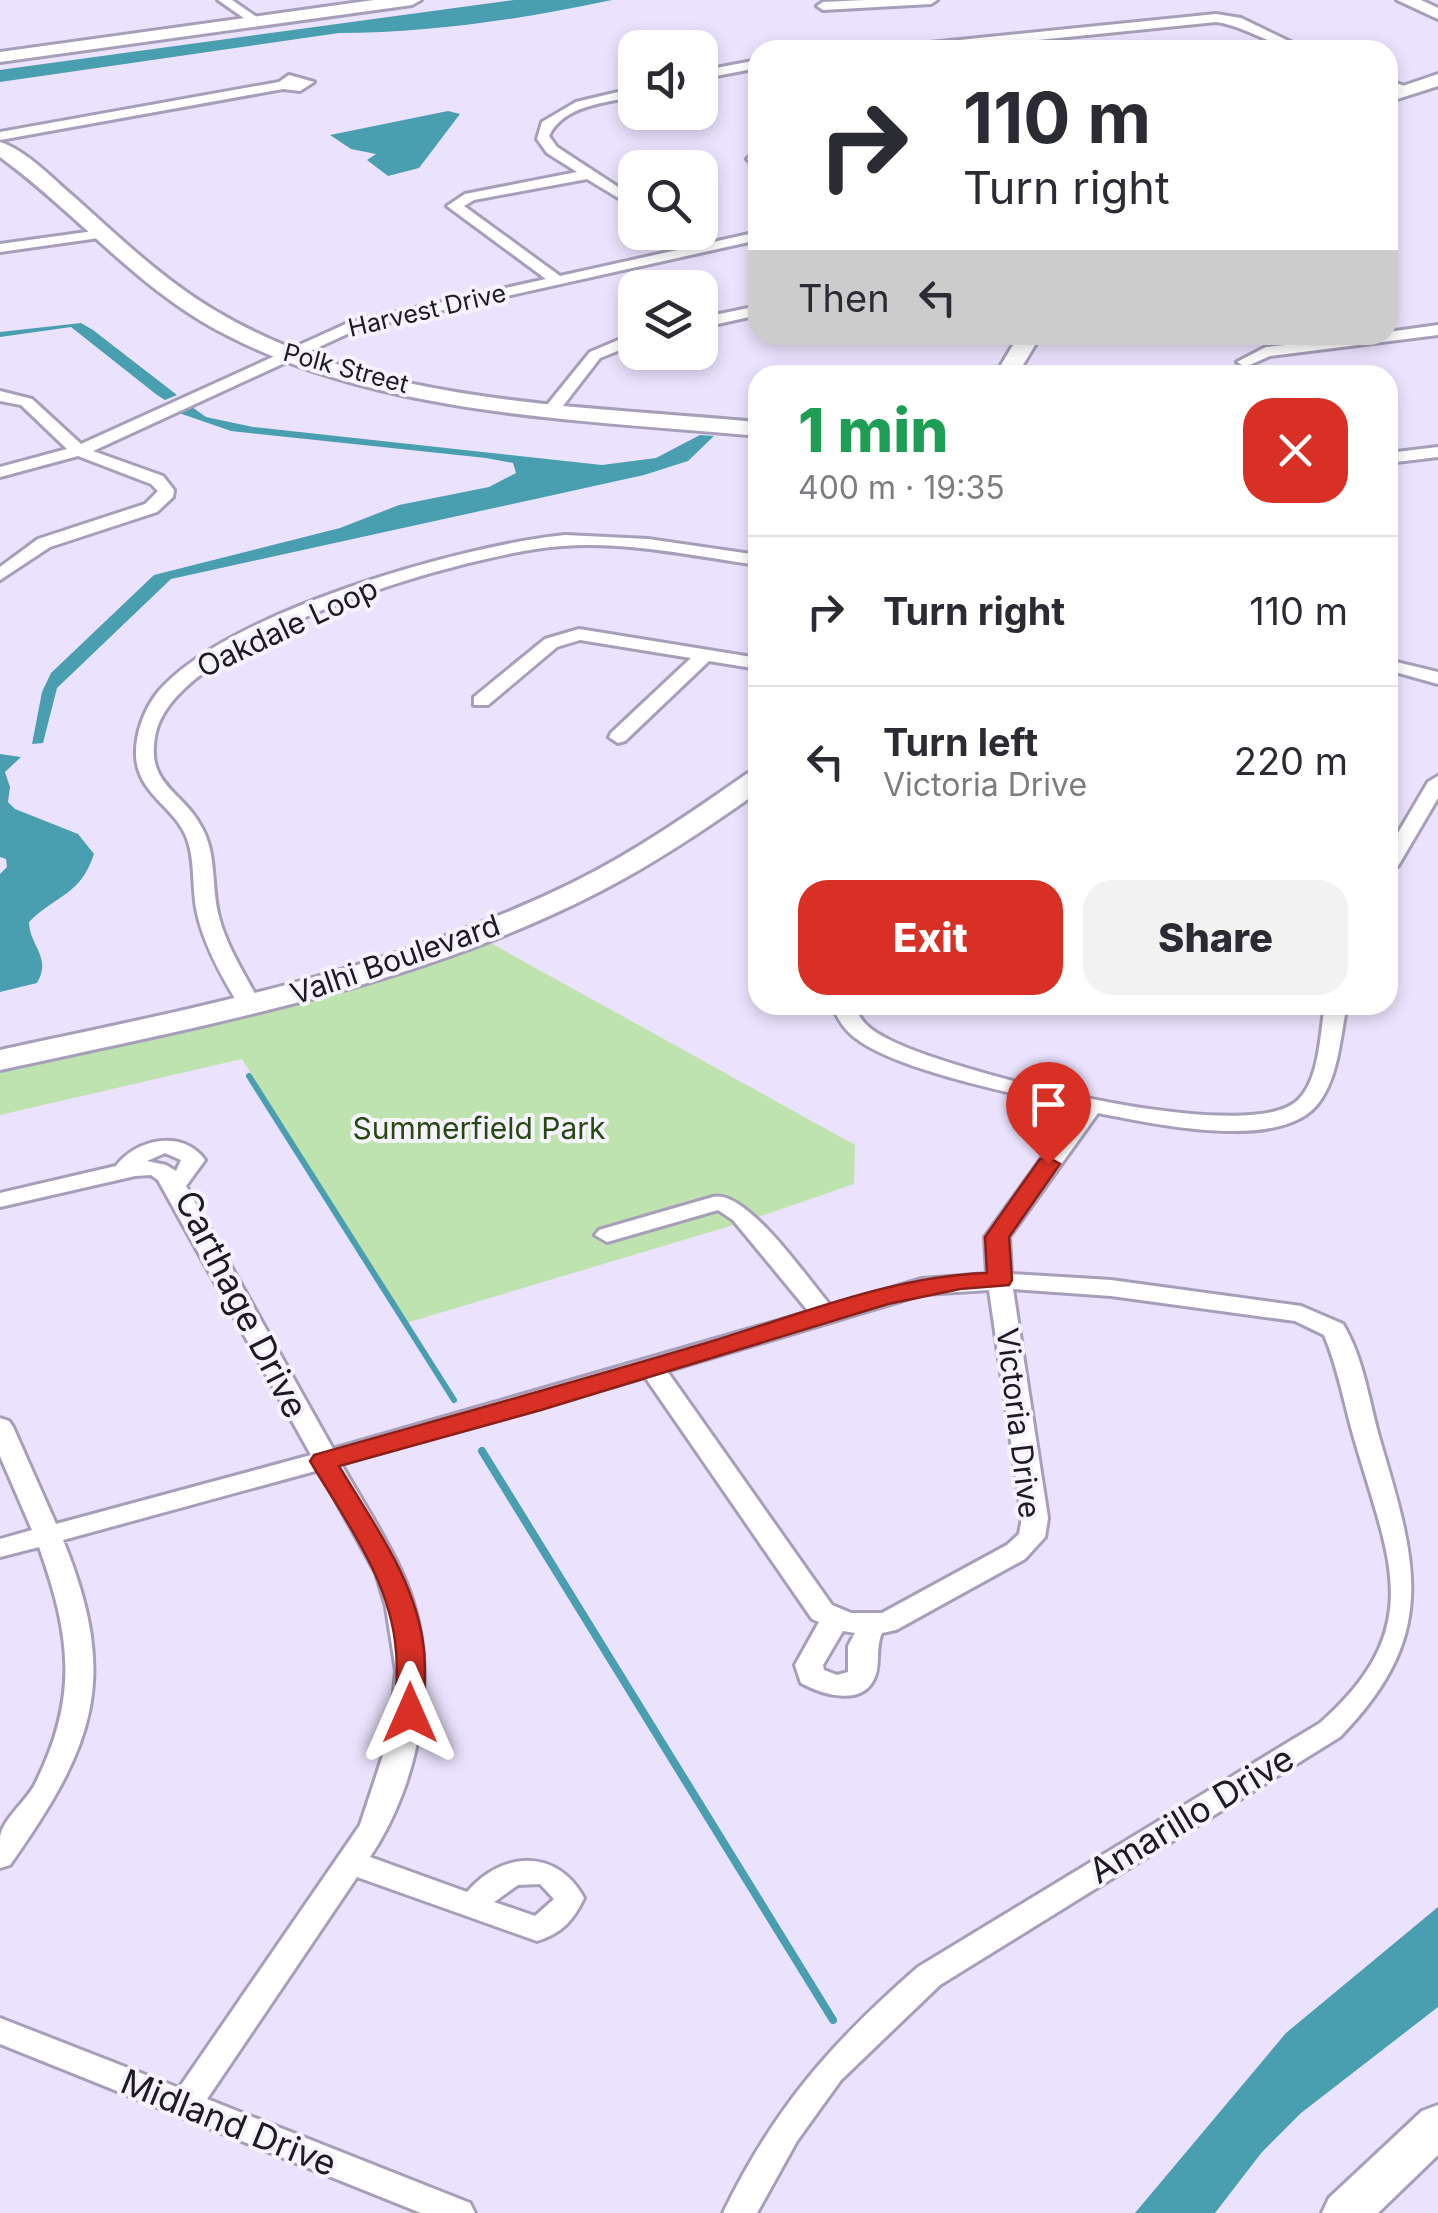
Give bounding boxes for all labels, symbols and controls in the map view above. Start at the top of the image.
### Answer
map controls [618,30,718,370]
button: sound [618,30,718,130]
text: 110 m [963,75,1151,160]
icon: right [798,80,928,210]
button: search [618,150,718,250]
text: Turn right [963,160,1170,215]
button: layers [618,270,718,370]
icon: left [910,270,965,325]
text: Then [798,275,890,321]
street label: Harvest Drive [345,277,509,343]
street label: Polk Street [280,337,412,399]
text: 1 min [798,394,948,466]
button: close [1243,398,1348,503]
text: 400 m · 19:35 [798,468,1005,507]
street label: Oakdale Loop [191,569,383,685]
icon: right [798,584,853,639]
text: Turn right [883,588,1065,634]
text: 110 m [1249,588,1348,634]
text: Turn left [883,719,1038,765]
icon: left [798,734,853,789]
text: 220 m [1234,738,1348,784]
text: Victoria Drive [883,765,1087,804]
button: Exit [798,880,1063,995]
button: Share [1083,880,1348,995]
street label: Valhi Boulevard [286,906,504,1012]
pin [1006,1062,1091,1165]
icon: arrive [1021,1077,1076,1132]
park label: Summerfield Park [353,1110,606,1146]
street label: Carthage Drive [167,1183,317,1425]
street label: Victoria Drive [989,1326,1049,1520]
position arrow [358,1661,462,1765]
street label: Amarillo Drive [1081,1736,1301,1892]
street label: Midland Drive [115,2060,343,2184]

